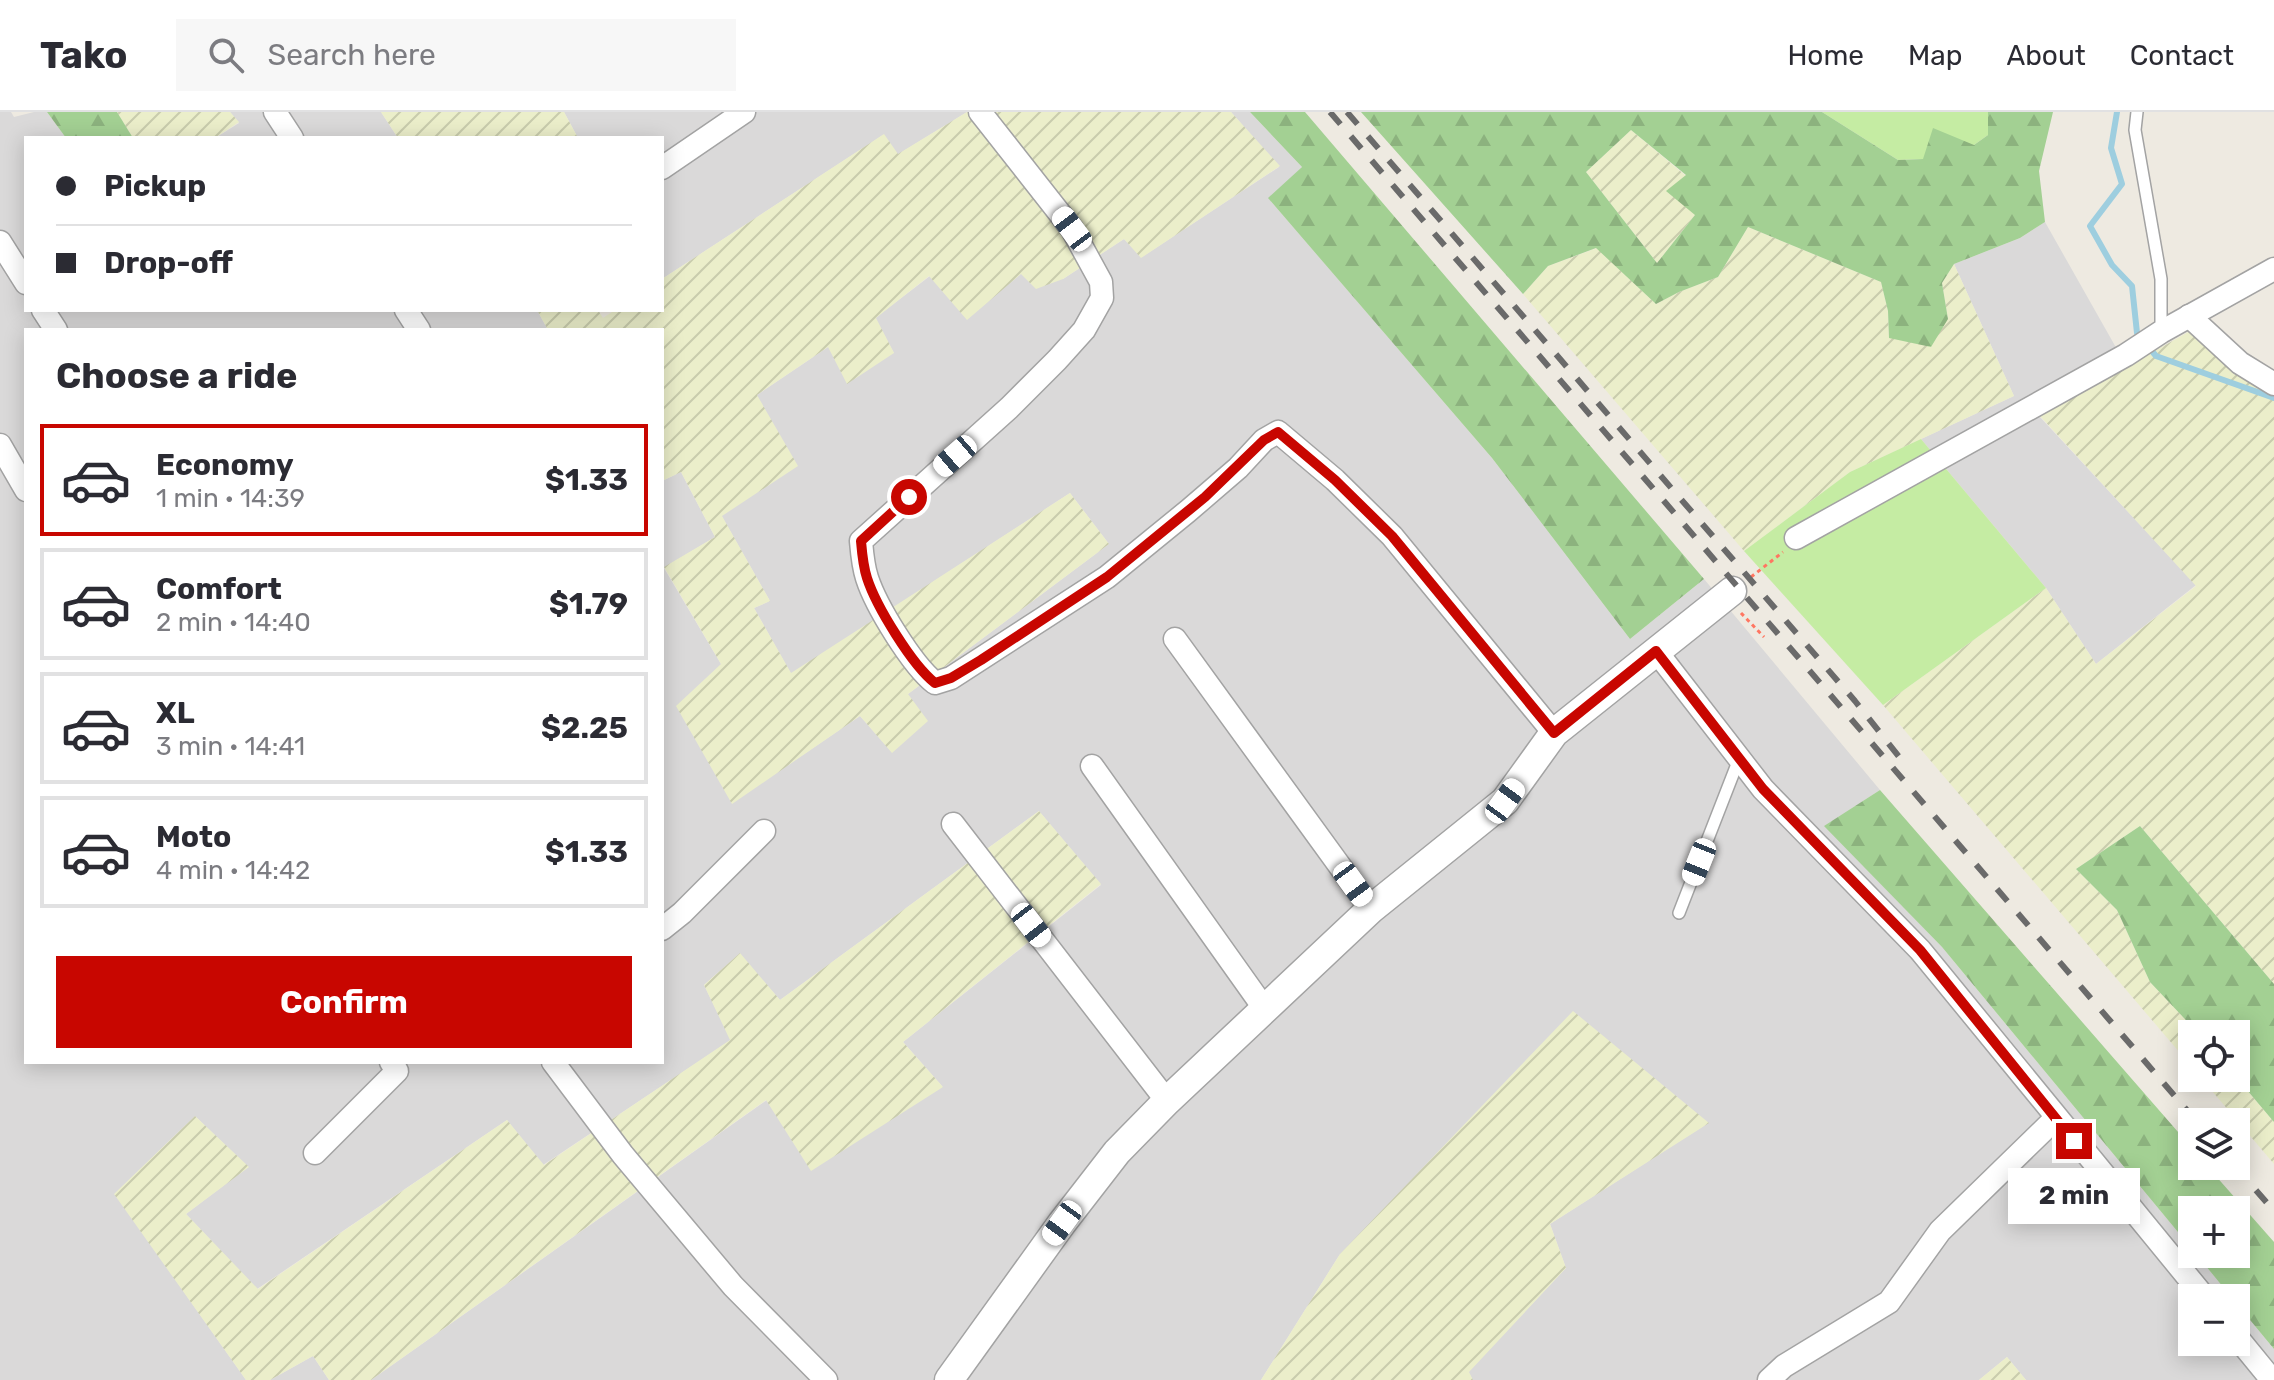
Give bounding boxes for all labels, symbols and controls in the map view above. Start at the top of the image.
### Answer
search box [176,19,736,91]
text: Tako [40,32,128,78]
icon: search [204,33,248,77]
text: Search here [268,37,436,73]
text: Home [1787,39,1864,72]
text: Map [1908,39,1962,72]
text: About [2006,39,2086,72]
text: Contact [2130,39,2234,72]
text: Pickup [104,168,206,204]
car [1048,203,1096,255]
text: Drop-off [104,245,233,281]
text: Choose a ride [56,354,297,397]
car [929,431,981,481]
icon: car [60,444,132,516]
text: Economy [156,447,294,483]
text: $1.33 [545,462,628,498]
route start [891,479,927,515]
text: 1 min · 14:39 [156,483,305,514]
icon: car [60,568,132,640]
text: Comfort [156,571,282,607]
text: $1.79 [549,586,628,622]
text: 2 min · 14:40 [156,607,311,638]
icon: car [60,692,132,764]
text: XL [156,695,195,731]
text: $2.25 [541,710,628,746]
text: 3 min · 14:41 [156,731,305,762]
car [1481,775,1529,827]
icon: car [60,816,132,888]
text: Moto [156,819,231,855]
text: $1.33 [545,834,628,870]
car [1679,835,1719,889]
text: 4 min · 14:42 [156,855,310,886]
car [1329,858,1377,910]
car [1007,899,1055,951]
button: Confirm [56,956,632,1048]
map controls [2178,1020,2250,1356]
button: locate [2178,1020,2250,1092]
button: layers [2178,1108,2250,1180]
route end [2056,1123,2092,1159]
callout: 2 min [2008,1169,2140,1225]
text: 2 min [2039,1180,2109,1211]
button: + [2178,1196,2250,1268]
car [1038,1197,1086,1249]
button: − [2178,1284,2250,1356]

